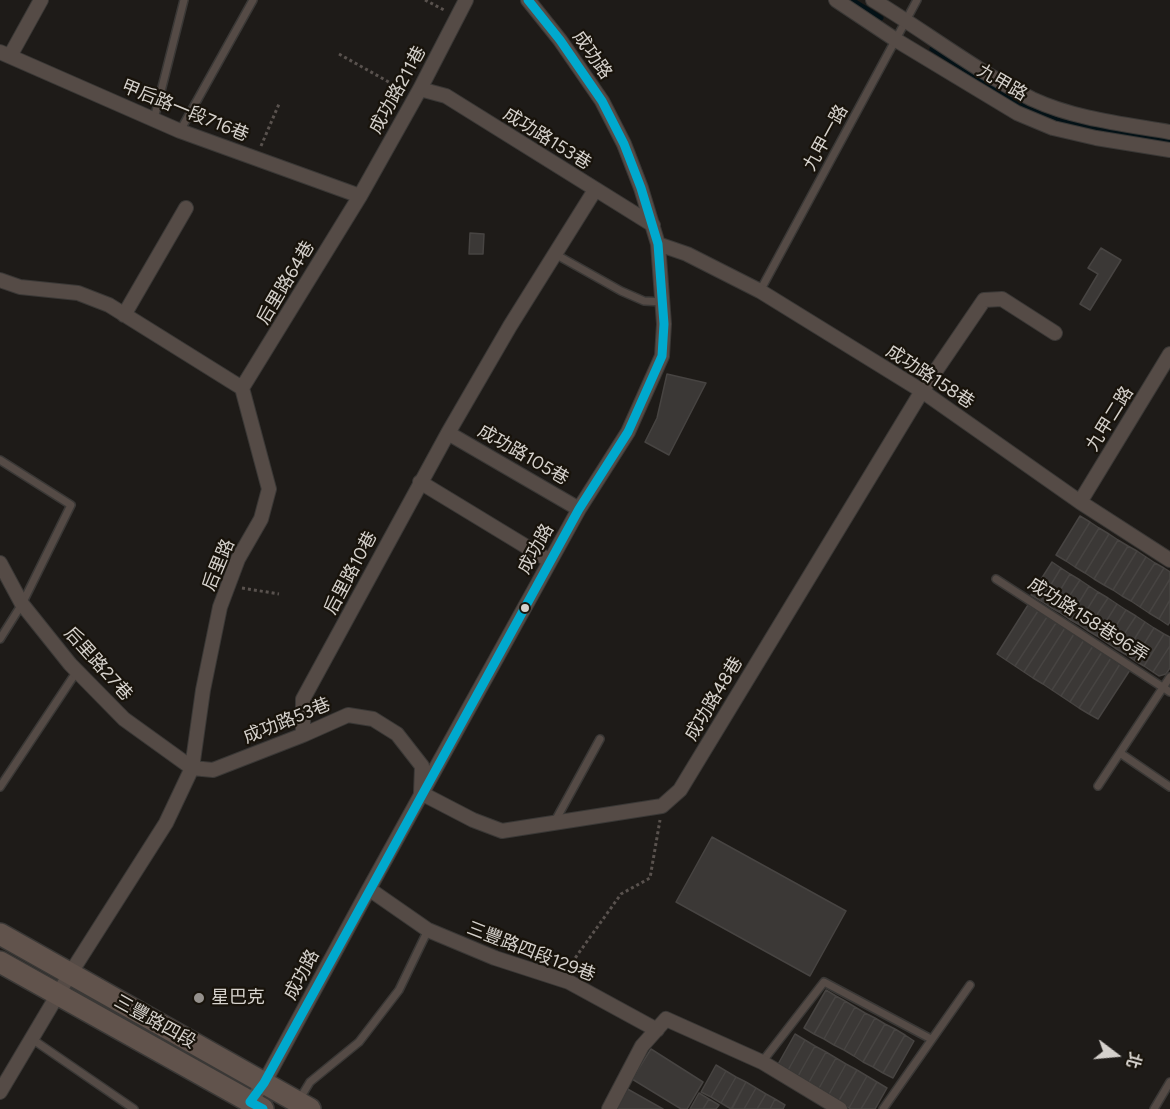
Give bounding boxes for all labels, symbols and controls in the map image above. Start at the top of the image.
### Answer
street label: 成功路 [568,27,616,83]
street label: 成功路211巷 [365,42,431,138]
street label: 九甲路 [973,60,1031,106]
street label: 甲后路一段716巷 [118,76,252,146]
street label: 九甲一路 [799,101,853,175]
street label: 成功路153巷 [499,103,595,175]
street label: 后里路64巷 [253,237,319,329]
street label: 成功路158巷 [882,340,978,414]
street label: 九甲二路 [1082,383,1138,455]
street label: 成功路105巷 [474,420,572,490]
street label: 成功路 [513,520,559,578]
street label: 后里路10巷 [320,528,382,618]
street label: 后里路 [199,536,239,594]
street label: 成功路158巷96弄 [1024,573,1152,667]
unlabelled marker [519,602,531,614]
street label: 后里路27巷 [59,623,137,705]
street label: 成功路48巷 [680,653,748,745]
street label: 成功路53巷 [240,694,334,748]
street label: 三豐路四段129巷 [464,918,598,986]
street label: 成功路 [280,946,324,1004]
place label: 星巴克 [211,987,265,1009]
street label: 三豐路四段 [110,991,200,1053]
marker: 星巴克 [192,991,206,1005]
north arrow [1086,1025,1146,1085]
text: 北 [1122,1050,1145,1070]

